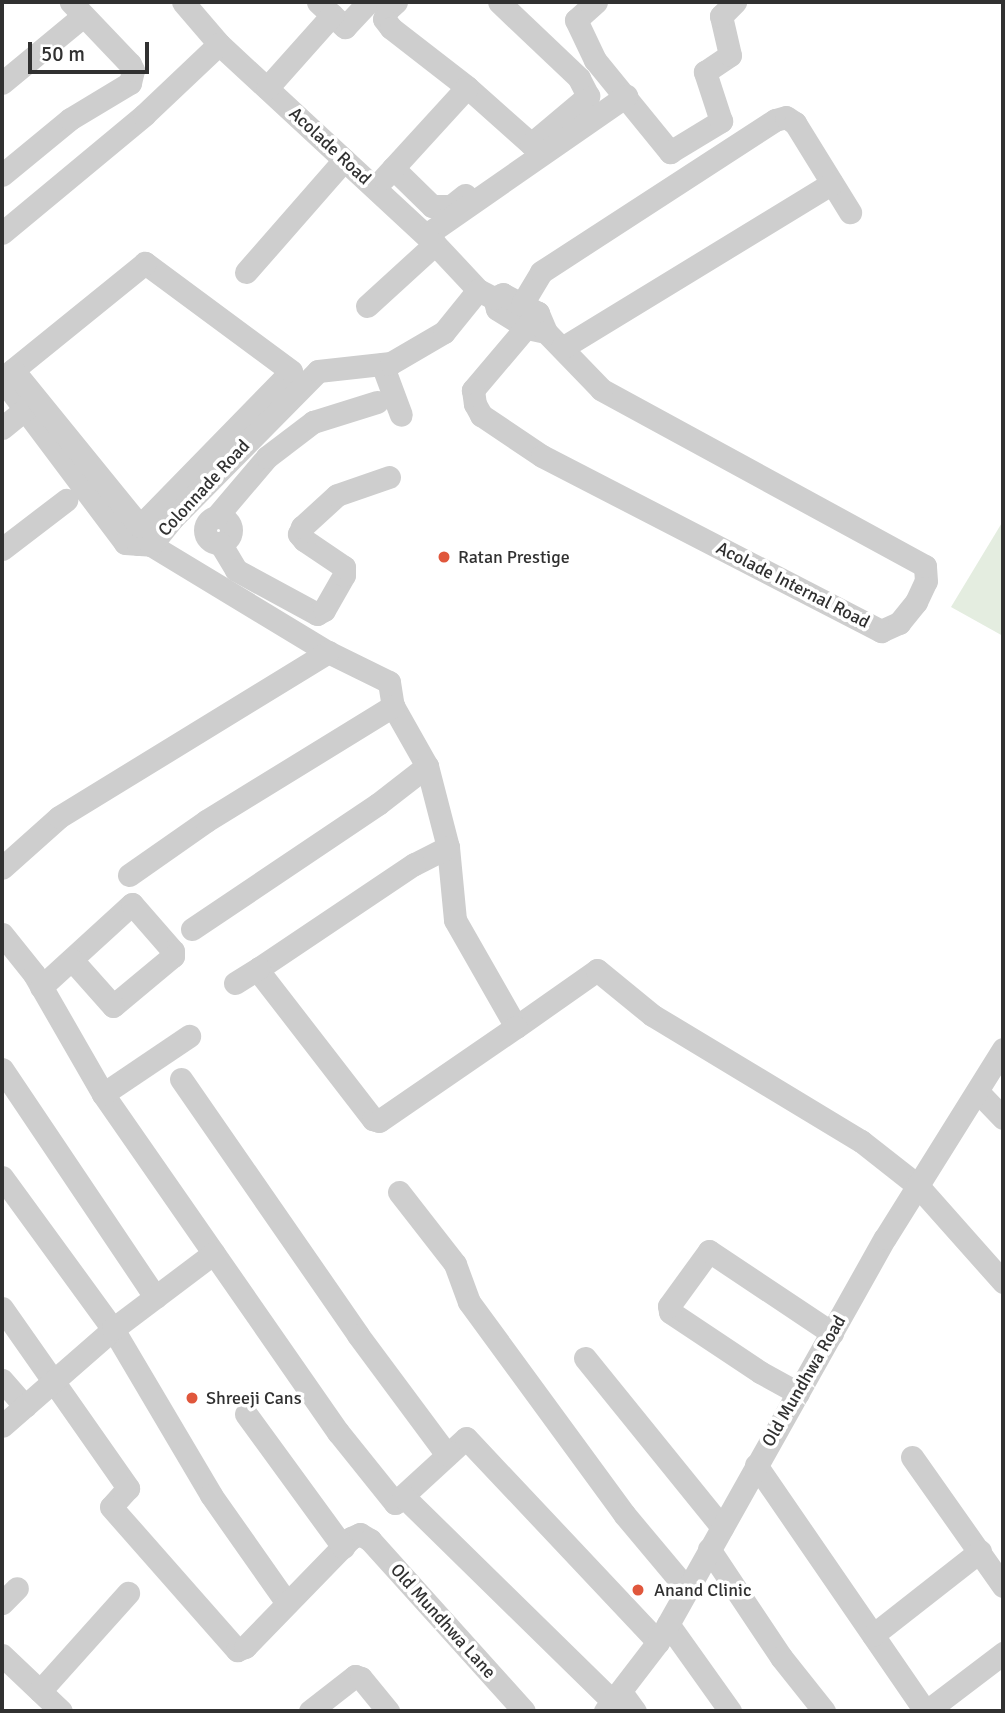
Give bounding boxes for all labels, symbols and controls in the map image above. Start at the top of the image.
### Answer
scale bar [32,28,152,72]
text: 50 m [41,41,85,67]
street label: Acolade Road [285,103,375,189]
street label: Colonnade Road [154,435,254,541]
street label: Acolade Internal Road [713,537,873,633]
place label: Ratan Prestige [458,546,570,568]
marker: Ratan Prestige [436,549,452,565]
street label: Old Mundhwa Road [758,1311,850,1451]
place label: Shreeji Cans [206,1387,302,1409]
marker: Shreeji Cans [184,1390,200,1406]
street label: Old Mundhwa Lane [386,1559,500,1683]
place label: Anand Clinic [654,1579,751,1601]
marker: Anand Clinic [628,1580,648,1600]

